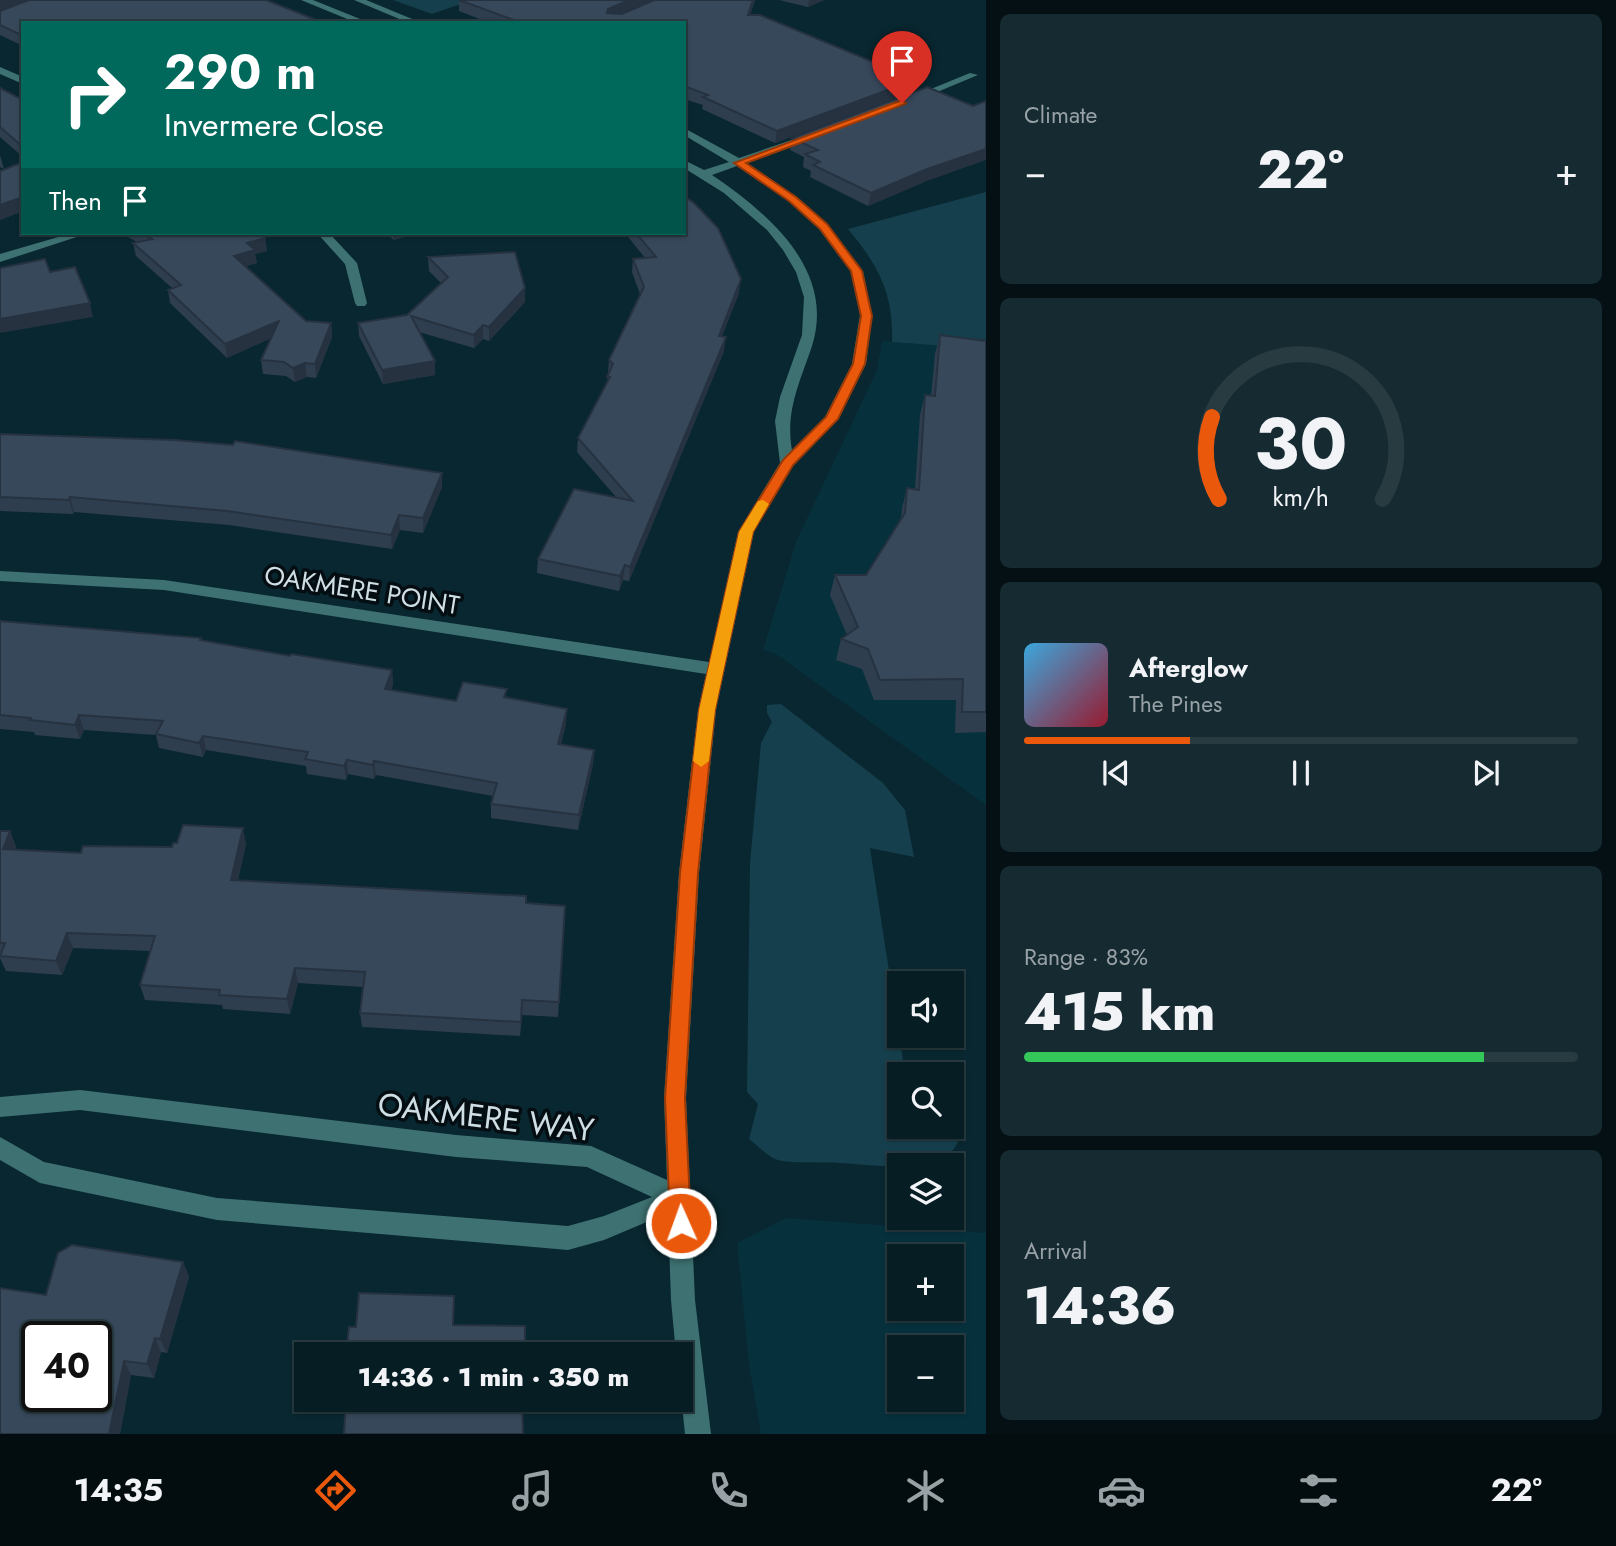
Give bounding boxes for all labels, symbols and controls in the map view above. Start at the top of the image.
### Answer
pin [872,31,932,103]
text: 290 m [164,37,316,107]
icon: arrive [883,42,921,80]
icon: right [49,49,140,140]
text: Climate [1024,98,1097,132]
text: Invermere Close [164,102,384,148]
text: 22° [1257,132,1344,208]
text: − [1024,144,1046,199]
text: + [1555,144,1578,199]
text: Then [49,182,102,220]
icon: arrive [116,182,154,220]
text: 30 [1254,391,1348,496]
text: km/h [1273,479,1329,515]
street label: OAKMERE POINT [262,556,462,624]
text: Afterglow [1129,649,1248,687]
text: The Pines [1129,687,1222,721]
icon: previous [1097,754,1135,792]
icon: pause [1282,754,1320,792]
icon: next [1467,754,1505,792]
text: Range · 83% [1024,940,1148,974]
map controls [887,971,964,1412]
button: sound [887,971,964,1048]
text: 415 km [1024,974,1215,1050]
button: search [887,1062,964,1139]
street label: OAKMERE WAY [375,1081,597,1153]
button: layers [887,1153,964,1230]
position arrow [644,1186,718,1260]
text: Arrival [1024,1234,1087,1268]
button: + [887,1244,964,1321]
text: 14:36 [1024,1268,1176,1344]
speed limit sign: 40 [21,1321,112,1412]
button: − [887,1335,964,1412]
text: 14:36 · 1 min · 350 m [358,1358,629,1396]
icon: directions [311,1466,360,1515]
icon: music [508,1466,557,1515]
icon: phone [704,1466,753,1515]
icon: climate [901,1466,950,1515]
icon: car [1097,1466,1146,1515]
icon: filters [1294,1466,1343,1515]
text: 14:35 [74,1467,163,1513]
text: 22° [1491,1467,1542,1513]

